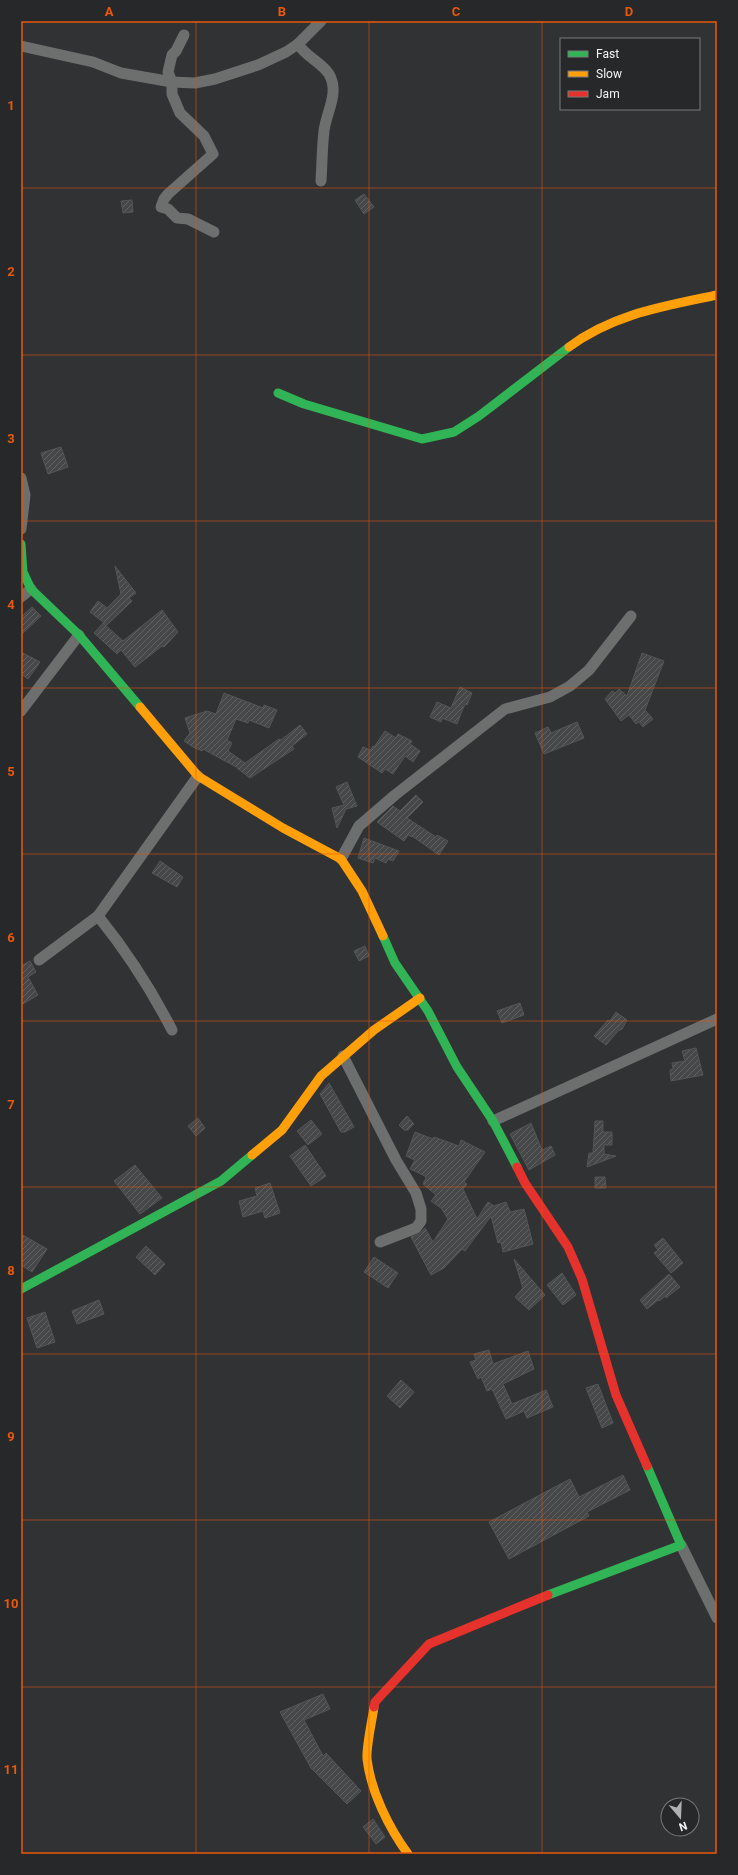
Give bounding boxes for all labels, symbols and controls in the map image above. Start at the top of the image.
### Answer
text: A [105,4,114,19]
text: B [278,4,286,19]
text: C [452,4,461,19]
text: D [625,4,633,19]
legend [560,38,700,110]
text: Fast [596,47,619,61]
text: Slow [596,67,622,81]
text: Jam [596,87,620,101]
text: 1 [7,98,15,113]
text: 2 [7,264,15,279]
text: 3 [7,431,15,446]
text: 4 [7,597,15,612]
text: 5 [7,764,15,779]
text: 6 [7,930,15,945]
text: 7 [7,1097,15,1112]
text: 8 [7,1263,15,1278]
text: 9 [7,1429,15,1444]
text: 10 [4,1596,18,1611]
text: 11 [4,1762,18,1777]
north arrow [660,1797,700,1837]
text: N [677,1819,689,1833]

